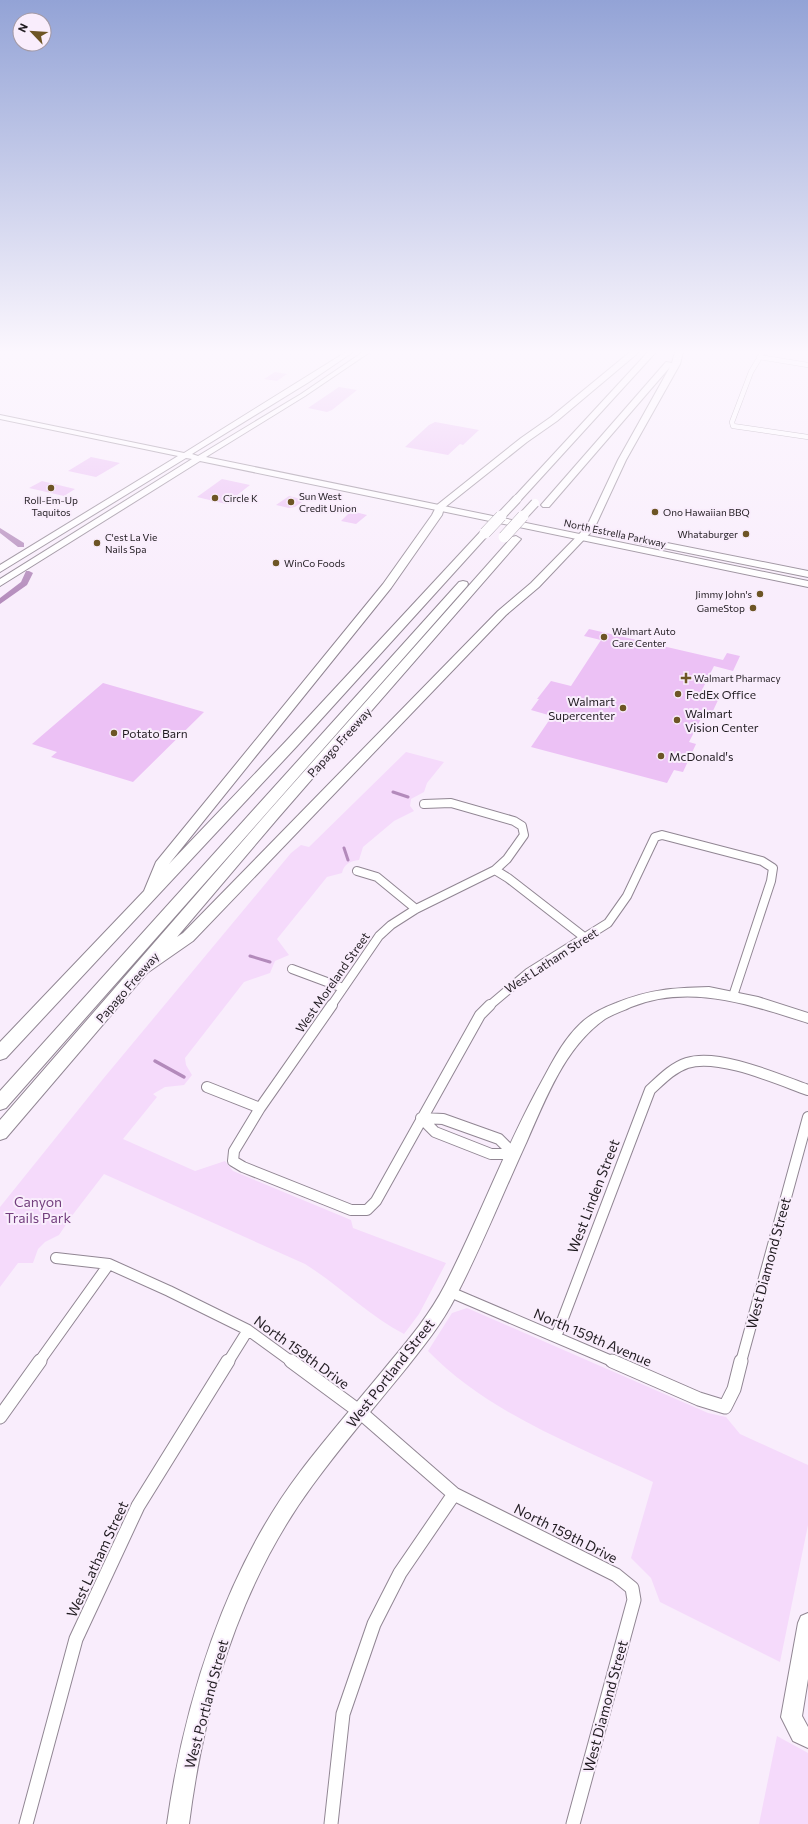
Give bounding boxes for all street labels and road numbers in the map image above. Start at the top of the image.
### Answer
street label: North Estrella Parkway [563,516,667,550]
street label: Papago Freeway [304,704,374,780]
street label: West Latham Street [502,925,600,995]
street label: West Moreland Street [292,929,372,1035]
street label: Papago Freeway [93,949,161,1025]
street label: West Linden Street [563,1136,623,1255]
street label: West Diamond Street [742,1195,794,1331]
street label: North 159th Avenue [531,1304,655,1370]
street label: North 159th Drive [251,1312,353,1392]
street label: West Portland Street [342,1315,438,1431]
street label: West Latham Street [63,1498,132,1620]
street label: North 159th Drive [511,1500,621,1566]
street label: West Portland Street [181,1637,231,1770]
street label: West Diamond Street [579,1638,631,1774]

